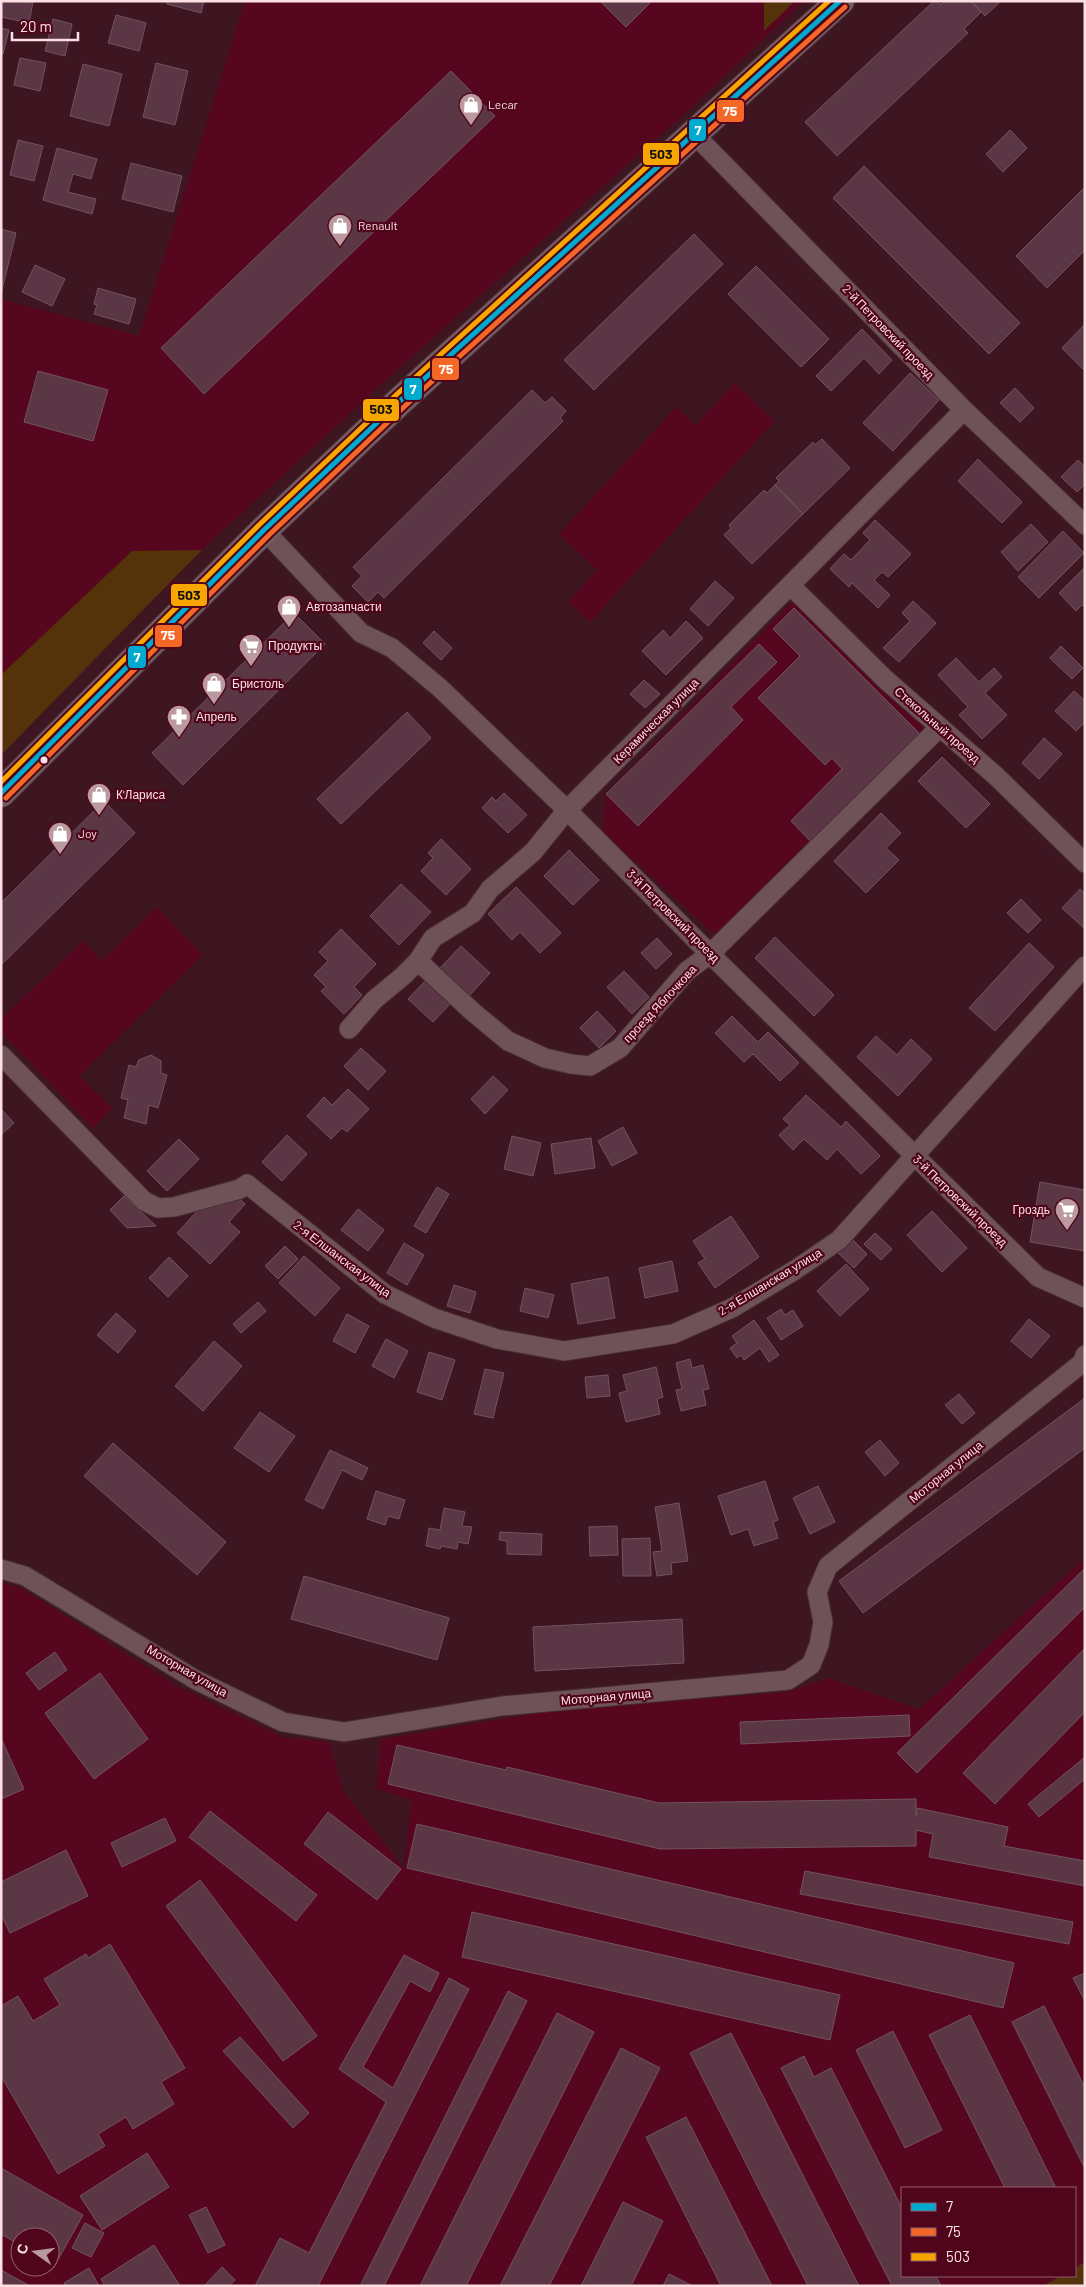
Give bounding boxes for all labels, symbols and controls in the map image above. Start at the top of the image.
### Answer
scale bar [12,10,79,42]
text: 20 m [20,17,52,35]
shop icon: Lecar [458,92,484,126]
place label: Lecar [488,97,519,111]
line badge: 75 [716,99,745,123]
text: 75 [723,102,738,119]
line badge: 7 [688,118,707,142]
text: 7 [695,121,702,138]
line badge: 503 [642,142,680,166]
text: 503 [649,145,673,162]
shop icon: Renault [327,213,353,247]
place label: Renault [358,218,398,232]
street label: 2-й Петровский проезд [839,281,937,382]
line badge: 75 [431,357,460,381]
text: 75 [439,360,454,377]
line badge: 7 [403,377,423,401]
text: 7 [410,380,417,397]
line badge: 503 [362,398,400,422]
text: 503 [369,400,393,417]
line badge: 503 [170,583,208,607]
text: 503 [177,586,201,603]
shop icon: Автозапчасти [276,594,302,628]
place label: Автозапчасти [306,599,382,613]
line badge: 75 [154,624,183,648]
text: 75 [161,626,176,643]
supermarket icon: Продукты [238,633,264,667]
place label: Продукты [268,638,322,653]
line badge: 7 [127,645,147,669]
text: 7 [134,648,141,665]
shop icon: Бристоль [201,671,227,705]
street label: Керамическая улица [610,674,702,767]
place label: Бристоль [232,676,284,691]
street label: Стекольный проезд [891,683,983,766]
pharmacy icon: Апрель [166,704,192,738]
place label: Апрель [196,709,237,724]
unlabelled marker [39,755,49,765]
shop icon: К'Лариса [86,782,112,816]
place label: К'Лариса [116,787,166,802]
shop icon: Joy [47,821,73,855]
place label: Joy [78,826,97,840]
street label: 3-й Петровский проезд [624,866,723,965]
street label: проезд Яблочкова [620,961,700,1046]
street label: 3-й Петровский проезд [910,1152,1011,1250]
supermarket icon: Гроздь [1054,1197,1080,1231]
place label: Гроздь [1012,1202,1050,1217]
street label: 2-я Елшанская улица [291,1217,394,1300]
street label: 2-я Елшанская улица [715,1245,824,1318]
street label: Моторная улица [906,1437,986,1506]
street label: Моторная улица [144,1641,230,1700]
street label: Моторная улица [560,1685,652,1708]
legend [901,2187,1076,2277]
text: 7 [946,2197,953,2215]
text: 75 [946,2222,961,2240]
north arrow [10,2227,60,2277]
text: С [12,2242,31,2256]
text: 503 [946,2247,970,2265]

